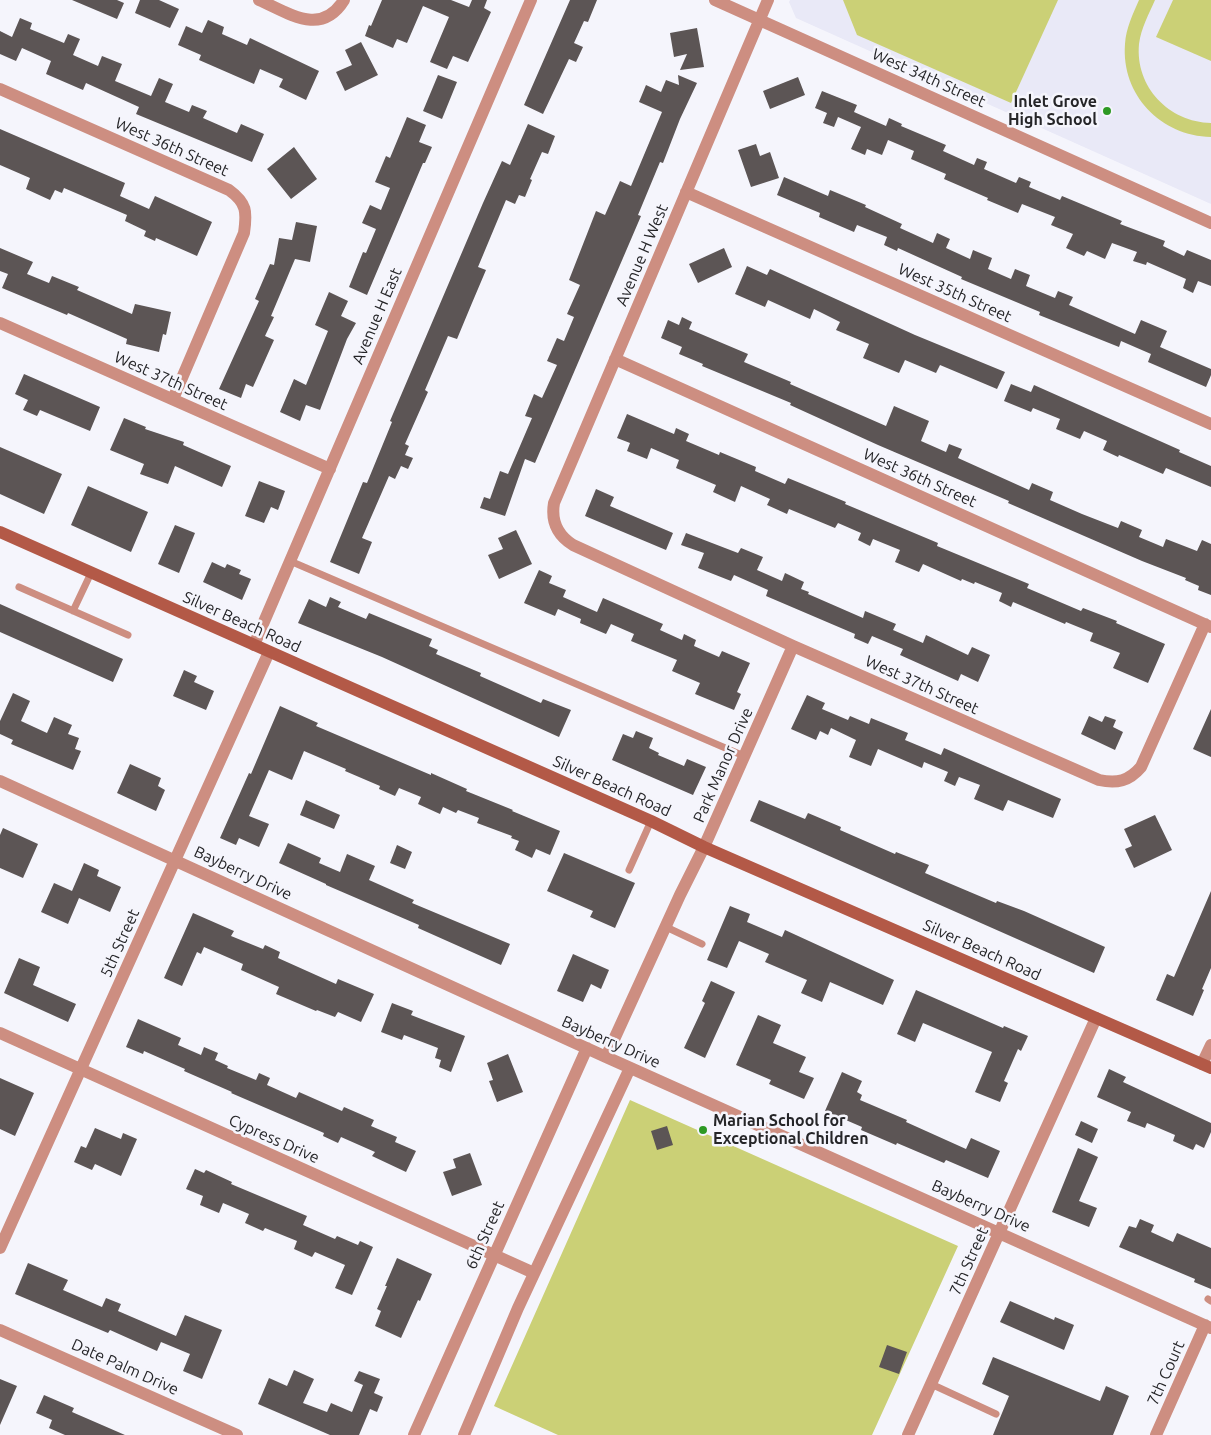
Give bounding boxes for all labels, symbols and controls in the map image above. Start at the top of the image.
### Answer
street label: West 34th Street [869,44,989,112]
place label: Inlet Grove High School [1008,92,1097,130]
marker: Inlet Grove High School [1101,105,1113,117]
street label: West 36th Street [112,113,232,181]
street label: Avenue H West [612,201,672,309]
street label: West 35th Street [895,259,1015,327]
street label: Avenue H East [348,265,406,367]
street label: West 37th Street [111,347,231,415]
street label: West 36th Street [860,444,980,512]
street label: Silver Beach Road [180,587,304,657]
street label: West 37th Street [862,651,982,719]
street label: Park Manor Drive [689,705,757,825]
street label: Silver Beach Road [550,751,674,821]
street label: Bayberry Drive [191,842,295,904]
street label: 5th Street [96,906,144,980]
street label: Silver Beach Road [920,915,1044,985]
street label: Bayberry Drive [559,1012,663,1072]
street label: Cypress Drive [226,1110,322,1168]
place label: Marian School for Exceptional Children [713,1111,869,1149]
marker: Marian School for Exceptional Children [697,1124,709,1136]
street label: Bayberry Drive [929,1176,1033,1236]
street label: 6th Street [461,1198,509,1272]
street label: 7th Street [945,1224,993,1298]
street label: Date Palm Drive [68,1335,182,1399]
street label: 7th Court [1143,1338,1189,1408]

